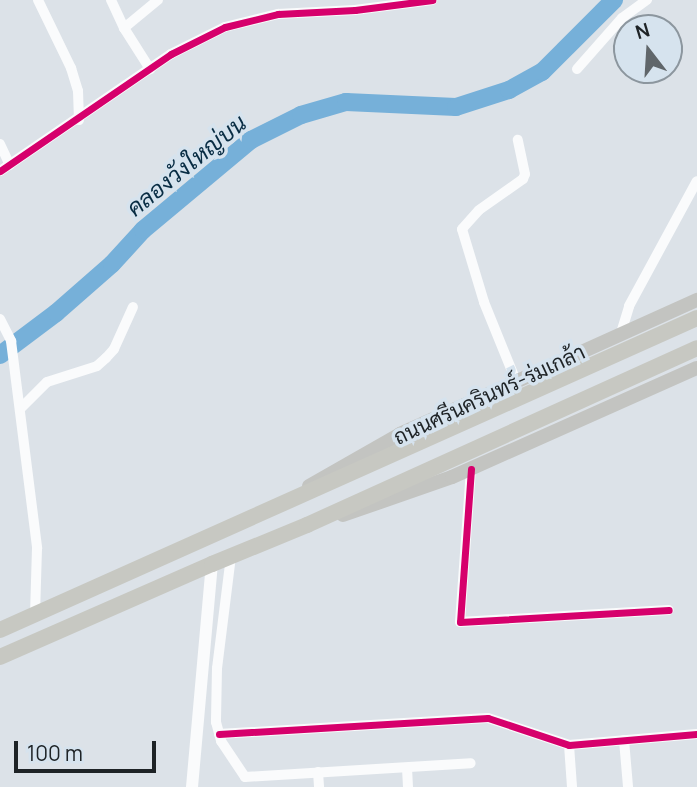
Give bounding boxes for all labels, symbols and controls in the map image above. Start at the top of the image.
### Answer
north arrow [613,14,683,84]
text: N [632,16,653,45]
water label: คลองวังใหญ่บน [121,108,251,222]
street label: ถนนศรีนครินทร์-ร่มเกล้า [389,339,589,449]
scale bar [18,728,159,772]
text: 100 m [27,739,83,767]

